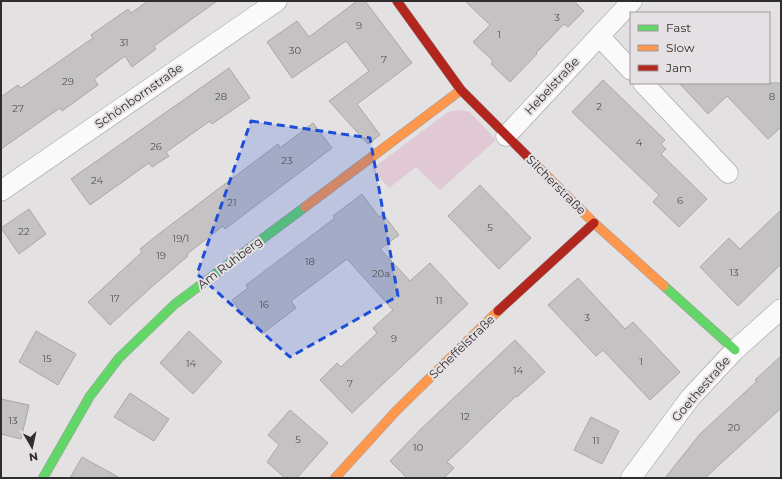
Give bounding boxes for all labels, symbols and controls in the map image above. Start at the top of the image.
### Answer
house number: 3 [554,11,560,24]
legend [630,12,770,84]
house number: 9 [356,19,362,32]
text: Fast [666,20,691,35]
house number: 1 [497,28,501,41]
house number: 31 [119,36,129,49]
text: Slow [666,40,695,55]
house number: 30 [289,44,302,57]
house number: 7 [381,53,387,66]
street label: Hebelstraße [521,54,582,117]
street label: Schönbornstraße [92,60,185,131]
text: Jam [665,60,692,75]
house number: 29 [62,75,74,88]
house number: 28 [215,90,227,103]
house number: 8 [769,90,775,103]
house number: 2 [596,100,602,113]
house number: 27 [12,102,24,115]
house number: 4 [636,136,643,149]
house number: 26 [150,140,162,153]
street label: Silcherstraße [523,152,589,218]
house number: 23 [281,154,293,167]
house number: 24 [91,174,103,187]
house number: 6 [677,194,683,207]
house number: 21 [227,196,237,209]
house number: 5 [487,221,493,234]
house number: 22 [18,225,30,238]
house number: 19/1 [173,232,189,245]
street label: Am Ruhberg [194,233,265,292]
house number: 19 [156,249,166,262]
house number: 18 [305,255,315,268]
house number: 13 [729,266,739,279]
house number: 20a [372,267,390,280]
house number: 17 [110,292,120,305]
house number: 11 [435,294,443,307]
house number: 16 [259,298,269,311]
house number: 3 [584,311,590,324]
street label: Scheffelstraße [426,312,498,382]
house number: 9 [391,332,397,345]
house number: 15 [42,352,52,365]
street label: Goethestraße [668,353,733,424]
house number: 1 [639,355,643,368]
house number: 14 [186,357,196,370]
house number: 14 [513,364,523,377]
house number: 7 [347,377,353,390]
house number: 12 [460,410,470,423]
house number: 13 [8,414,18,427]
house number: 20 [728,421,741,434]
north arrow [12,427,52,467]
house number: 5 [295,433,301,446]
house number: 11 [592,434,600,447]
house number: 10 [413,441,423,454]
text: N [28,449,39,464]

